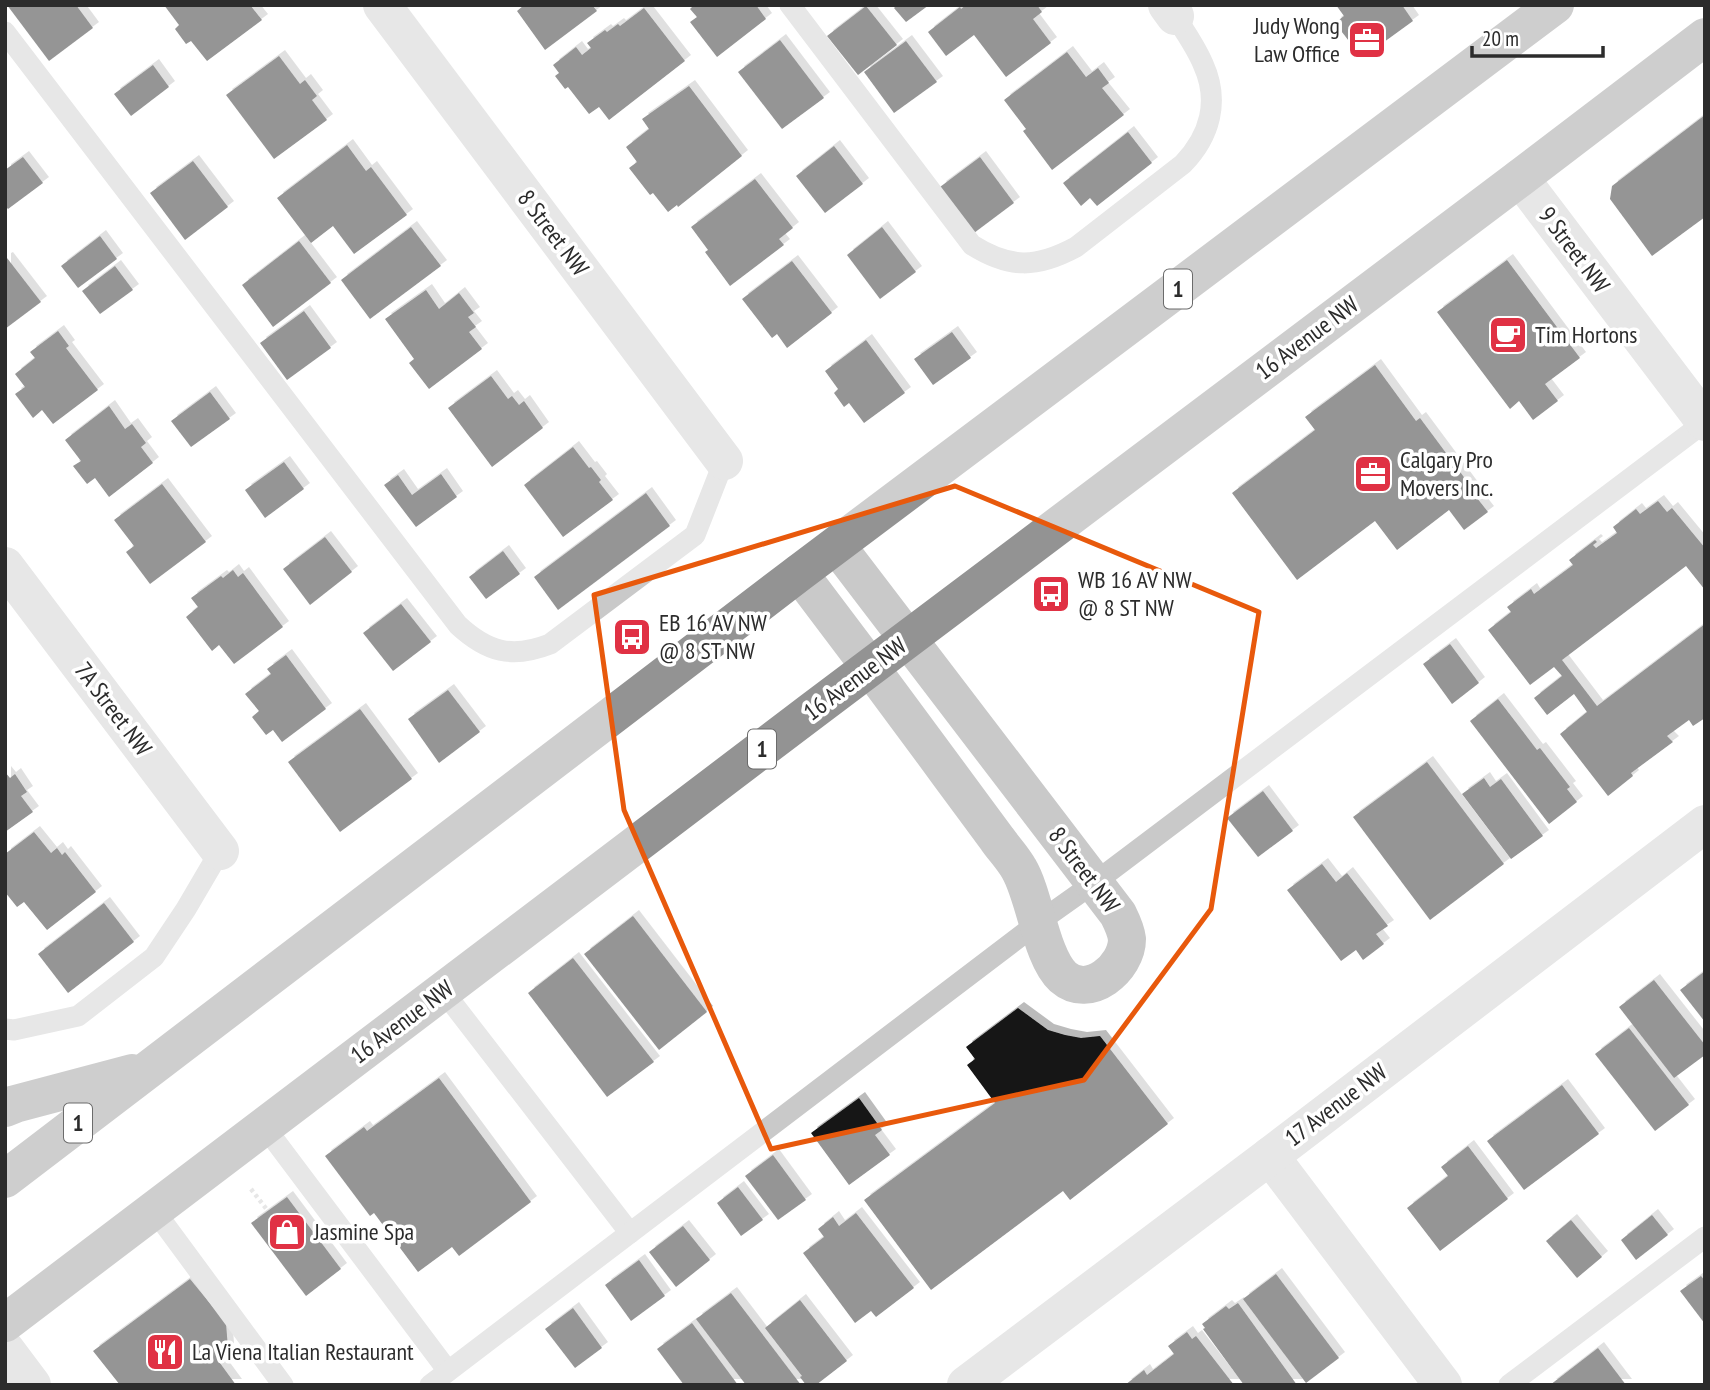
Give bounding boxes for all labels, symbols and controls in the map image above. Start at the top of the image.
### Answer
place label: Judy Wong Law Office [1253,10,1340,69]
scale bar [1472,14,1603,58]
office icon: Judy Wong Law Office [1346,19,1388,61]
text: 20 m [1482,25,1519,52]
street label: 8 Street NW [511,184,596,282]
street label: 9 Street NW [1532,201,1617,299]
road number: 1 [1164,270,1192,308]
street label: 16 Avenue NW [1249,289,1364,386]
cafe icon: Tim Hortons [1487,314,1529,356]
place label: Tim Hortons [1535,319,1637,350]
place label: Calgary Pro Movers Inc. [1400,444,1493,503]
office icon: Calgary Pro Movers Inc. [1352,453,1394,495]
place label: WB 16 AV NW @ 8 ST NW [1078,564,1192,623]
bus stop icon: WB 16 AV NW @ 8 ST NW [1030,573,1072,615]
place label: EB 16 AV NW @ 8 ST NW [659,607,767,666]
bus stop icon: EB 16 AV NW @ 8 ST NW [611,616,653,658]
street label: 16 Avenue NW [797,630,912,727]
street label: 7A Street NW [68,656,159,762]
road number: 1 [748,730,776,768]
street label: 8 Street NW [1042,821,1127,919]
street label: 16 Avenue NW [344,973,459,1070]
street label: 17 Avenue NW [1279,1056,1393,1153]
road number: 1 [64,1104,92,1142]
shop icon: Jasmine Spa [266,1211,308,1253]
place label: Jasmine Spa [313,1216,414,1247]
restaurant icon: La Viena Italian Restaurant [144,1331,186,1373]
place label: La Viena Italian Restaurant [192,1336,414,1367]

